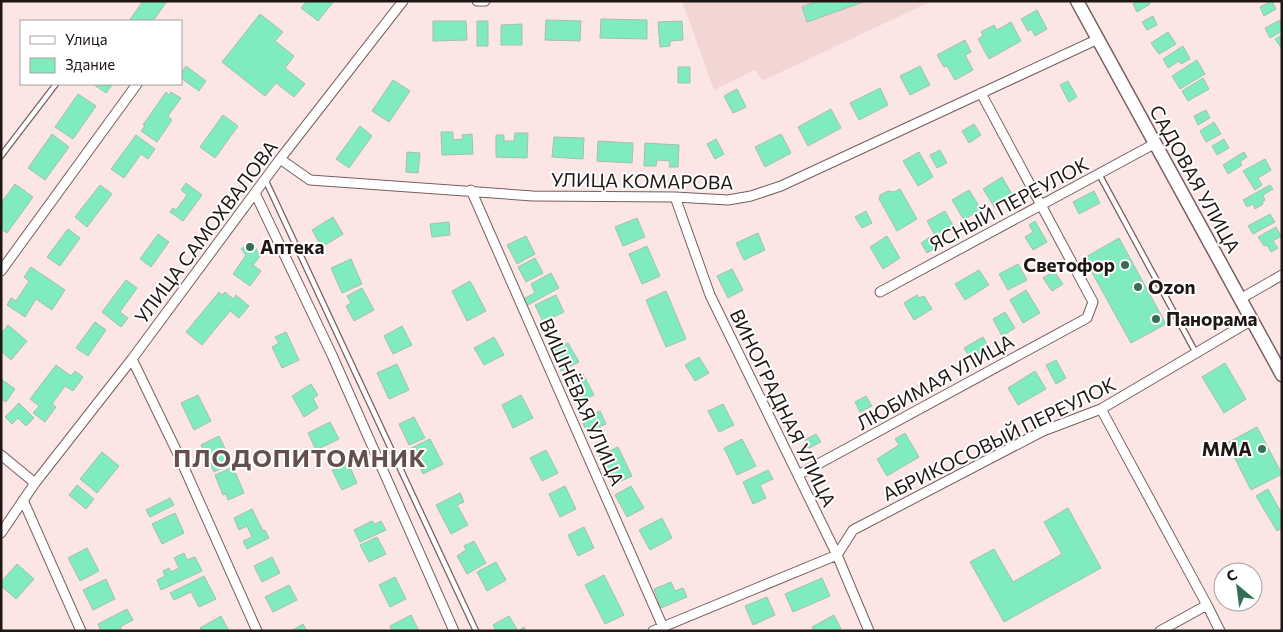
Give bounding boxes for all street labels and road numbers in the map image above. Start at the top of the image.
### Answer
street label: САДОВАЯ УЛИЦА [1145,101,1246,257]
street label: УЛИЦА САМОХВАЛОВА [129,136,282,328]
street label: ЯСНЫЙ ПЕРЕУЛОК [925,152,1093,255]
street label: УЛИЦА КОМАРОВА [551,167,733,194]
street label: ВИНОГРАДНАЯ УЛИЦА [726,305,841,510]
street label: ВИШНЁВАЯ УЛИЦА [535,314,630,489]
street label: ЛЮБИМАЯ УЛИЦА [852,329,1017,434]
street label: АБРИКОСОВЫЙ ПЕРЕУЛОК [878,372,1119,505]

